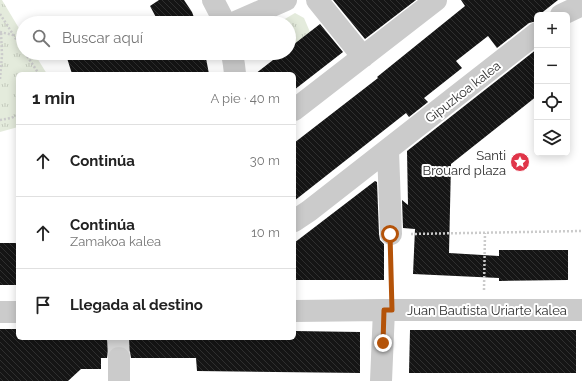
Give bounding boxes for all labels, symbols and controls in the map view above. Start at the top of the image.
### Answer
map controls [534,12,570,156]
button: + [534,12,570,48]
search box [16,16,296,60]
icon: search [30,27,52,49]
text: Buscar aquí [62,29,143,47]
button: − [534,48,570,84]
street label: Gipuzkoa kalea [422,58,504,126]
button: locate [534,84,570,120]
text: 1 min [32,88,75,108]
text: A pie · 40 m [210,91,280,106]
button: layers [534,120,570,156]
place label: Santi Brouard plaza [423,148,506,178]
icon: ahead [32,150,54,172]
place icon: Santi Brouard plaza [509,151,531,173]
text: Continúa [70,152,135,170]
text: 30 m [250,153,280,168]
text: Continúa [70,216,135,234]
icon: ahead [32,222,54,244]
text: 10 m [251,225,280,240]
route start [381,225,399,243]
text: Zamakoa kalea [70,234,161,249]
icon: arrive [32,294,54,316]
text: Llegada al destino [70,296,203,314]
street label: Juan Bautista Uriarte kalea [407,303,567,318]
route end [374,334,392,352]

